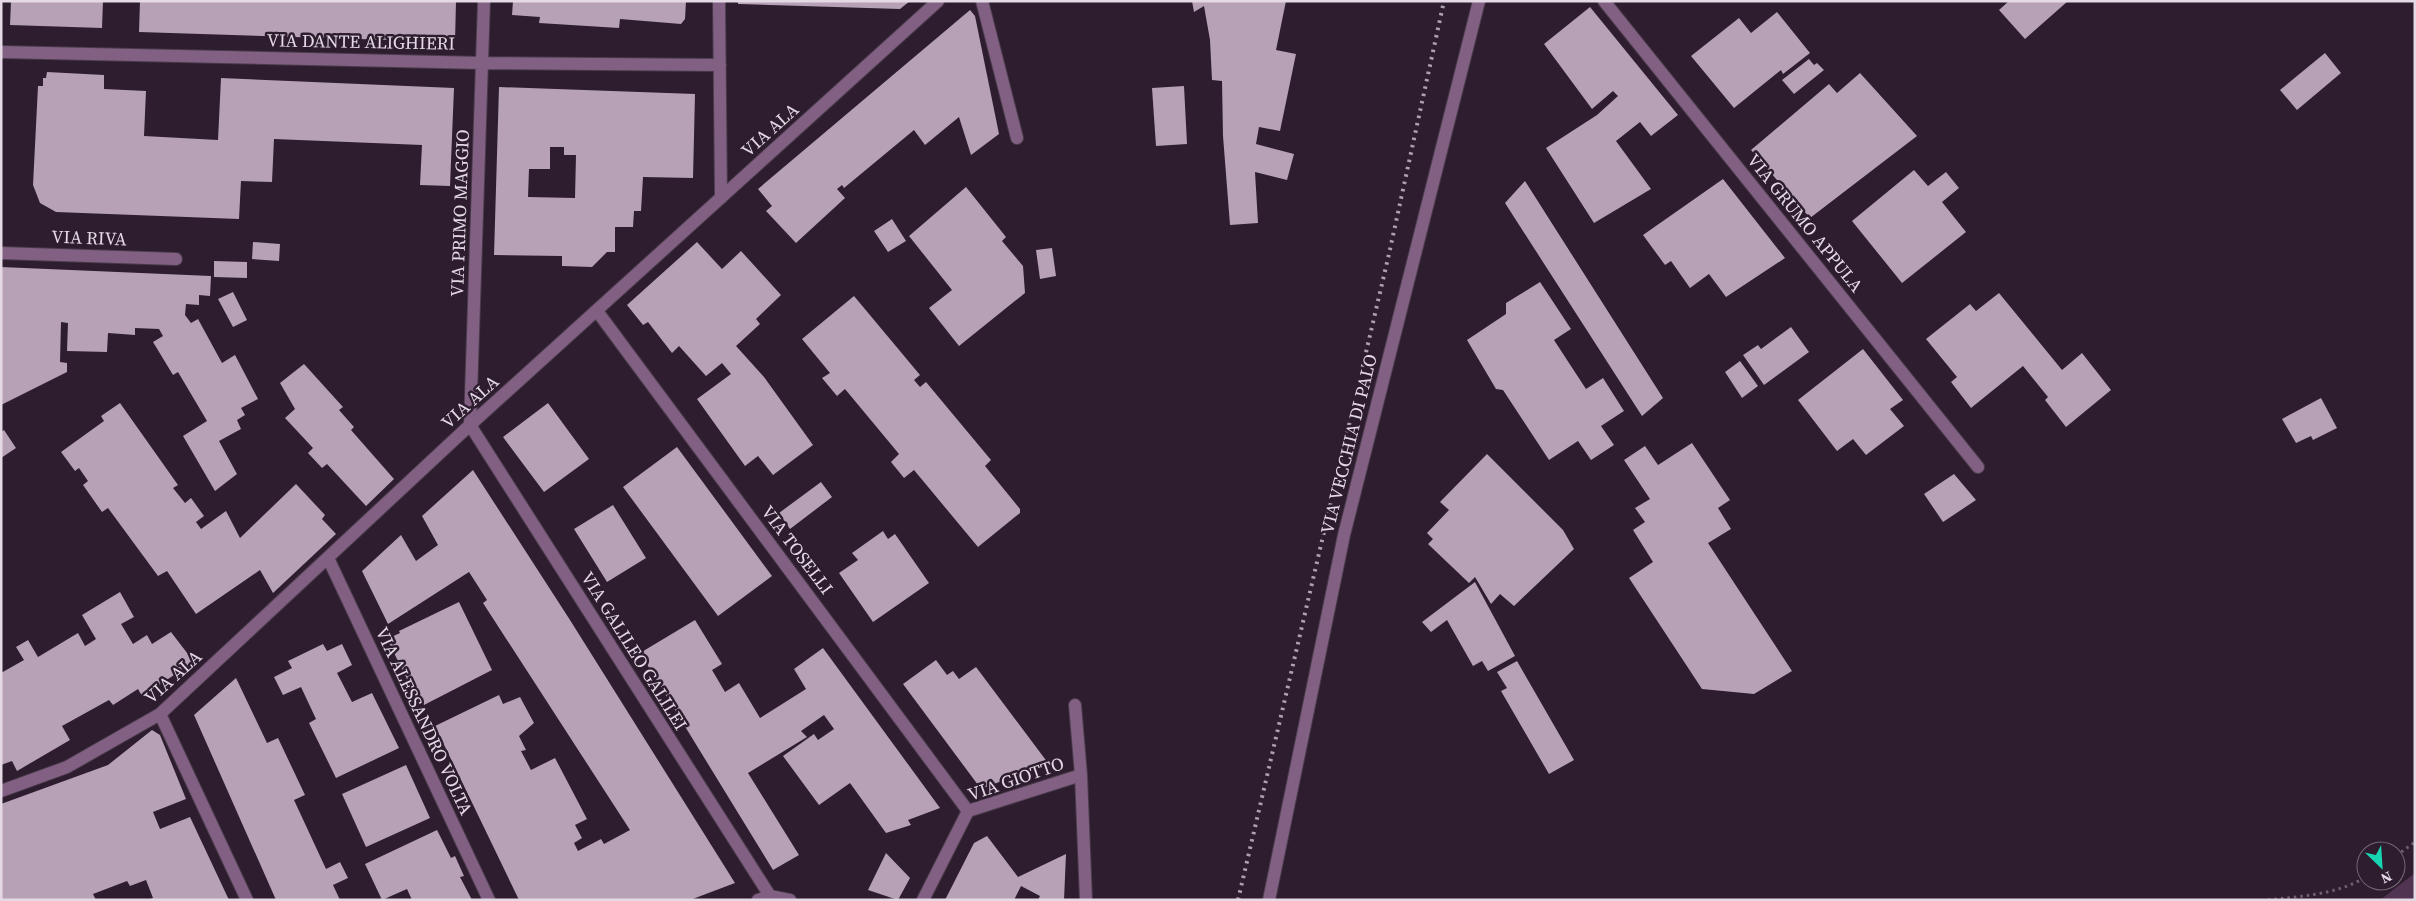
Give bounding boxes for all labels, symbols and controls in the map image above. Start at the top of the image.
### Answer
street label: VIA DANTE ALIGHIERI [267,27,455,56]
street label: VIA ALA [736,97,804,162]
street label: VIA PRIMO MAGGIO [444,129,475,297]
street label: VIA GRUMO APPULA [1742,148,1869,297]
street label: VIA RIVA [51,224,127,251]
street label: VIA VECCHIA DI PALO [1314,351,1383,536]
street label: VIA ALA [436,369,504,434]
street label: VIA TOSELLI [756,500,839,599]
street label: VIA GALILEO GALILEI [575,567,693,735]
street label: VIA ALESSANDRO VOLTA [370,623,479,819]
street label: VIA ALA [139,644,207,709]
street label: VIA GIOTTO [964,750,1067,807]
north arrow [2356,841,2406,891]
text: N [2378,867,2395,889]

